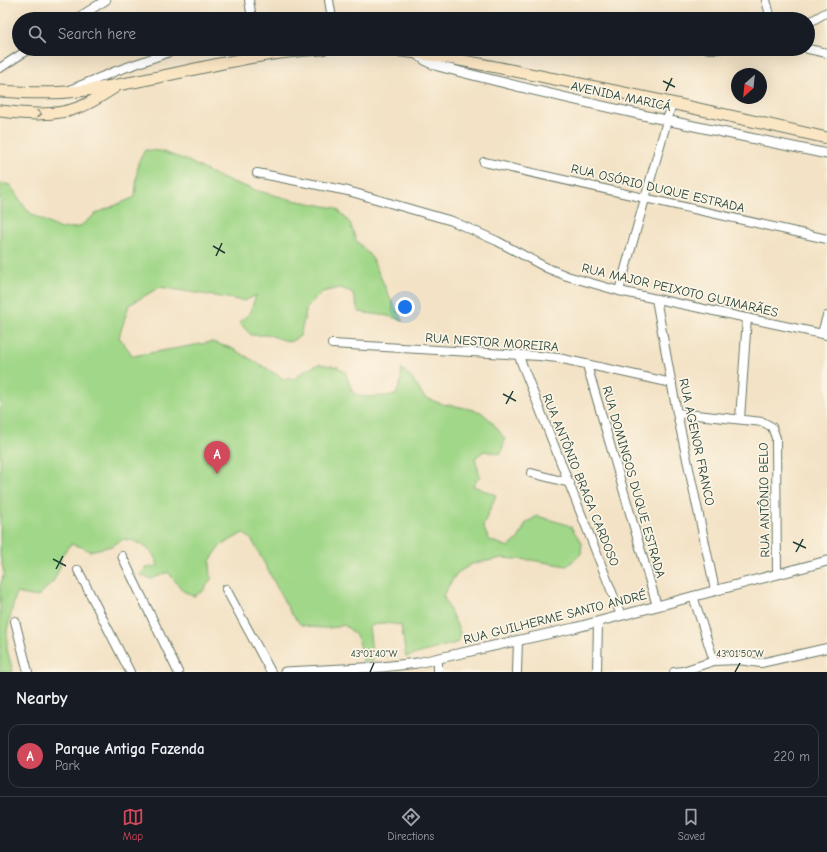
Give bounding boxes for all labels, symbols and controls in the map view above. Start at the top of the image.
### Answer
search box [12,12,815,56]
icon: search [26,23,48,45]
text: Search here [58,25,136,43]
north arrow [731,68,767,104]
street label: AVENIDA MARICÁ [570,77,673,114]
one-way arrow [36,110,42,118]
street label: RUA OSÓRIO DUQUE ESTRADA [570,160,747,215]
street label: RUA MAJOR PEIXOTO GUIMARÃES [580,259,780,320]
your location [395,297,415,317]
street label: RUA NESTOR MOREIRA [425,330,560,354]
street label: RUA AGENOR FRANCO [676,377,718,507]
street label: RUA DOMINGOS DUQUE ESTRADA [599,384,669,580]
street label: RUA ANTÔNIO BRAGA CARDOSO [539,391,623,568]
pin: A [204,441,230,474]
street label: RUA ANTÔNIO BELO [754,442,773,558]
street label: RUA GUILHERME SANTO ANDRÉ [462,586,648,647]
text: 43°01'40"W [351,648,398,660]
text: 43°01'50"W [716,648,764,660]
text: Nearby [16,689,67,708]
text: Parque Antiga Fazenda [55,740,205,758]
text: A [26,749,34,764]
text: 220 m [773,749,810,764]
text: Park [55,758,80,773]
tab: Map [122,806,144,843]
tab: Directions [388,806,434,843]
tab: Saved [678,806,705,843]

